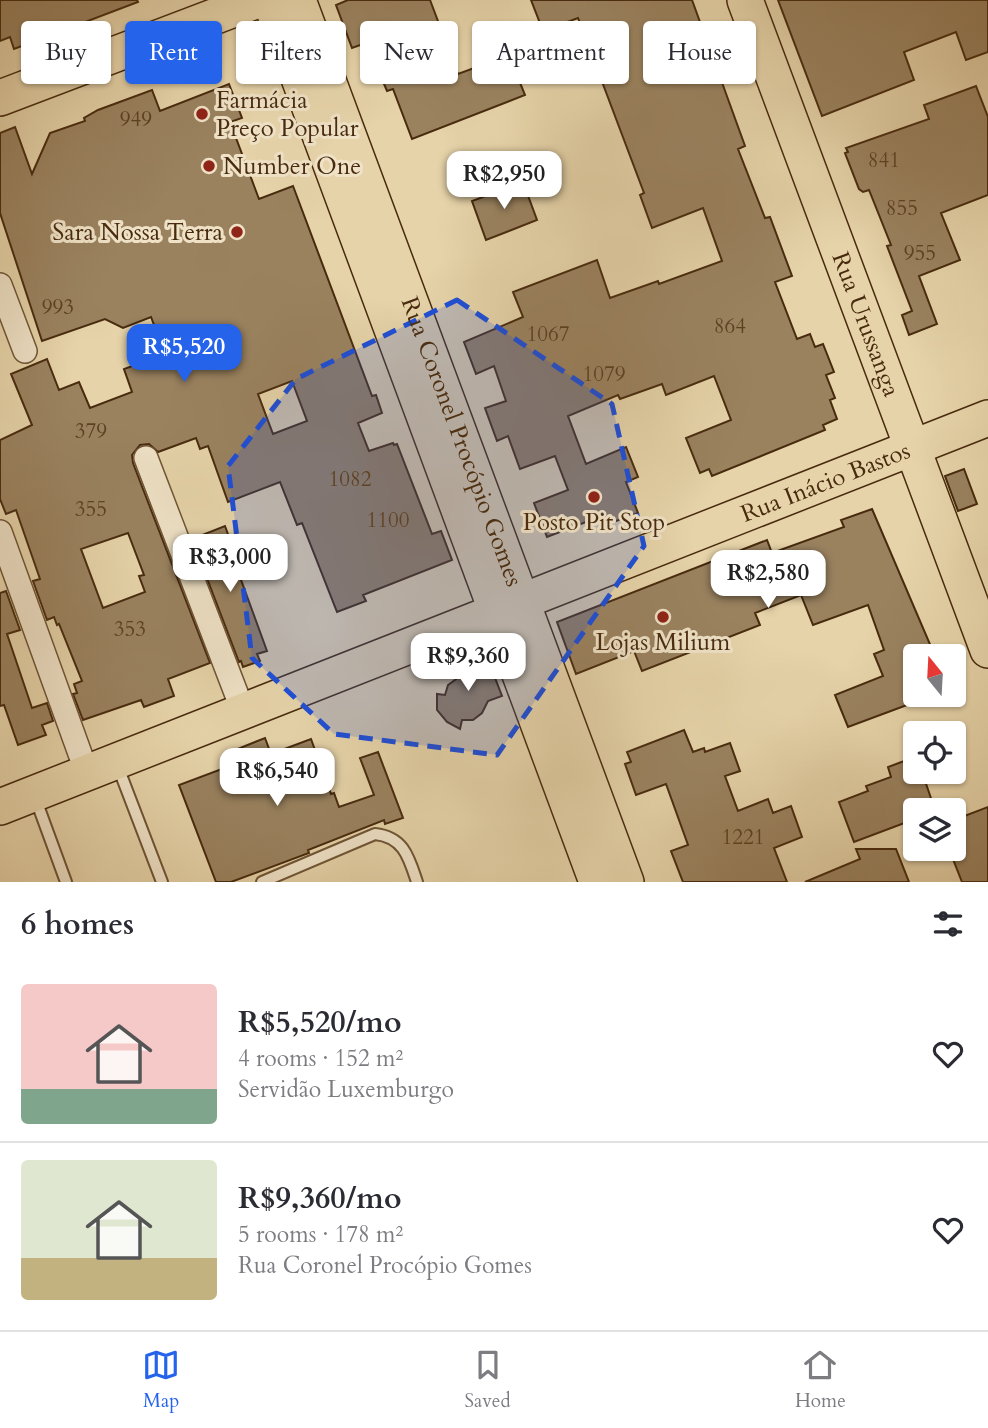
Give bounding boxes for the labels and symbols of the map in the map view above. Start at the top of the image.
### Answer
place label: Farmácia Preço Popular [216,84,359,145]
house number: 949 [120,105,152,134]
marker: Farmácia Preço Popular [194,106,210,122]
house number: 841 [868,146,900,175]
place label: Number One [223,150,361,183]
pin: R$2,950 [439,152,569,211]
marker: Number One [201,158,217,174]
house number: 855 [886,194,918,223]
place label: Sara Nossa Terra [52,216,224,249]
marker: Sara Nossa Terra [229,224,245,240]
house number: 955 [904,239,936,268]
street label: Rua Urussanga [824,247,908,402]
street label: Rua Coronel Procópio Gomes [393,292,531,591]
house number: 993 [42,293,74,322]
house number: 864 [714,312,746,341]
house number: 1067 [526,320,570,349]
pin: R$5,520 [119,324,249,384]
house number: 1079 [582,360,626,389]
house number: 379 [75,417,107,446]
street label: Rua Inácio Bastos [736,434,915,530]
house number: 1082 [328,465,372,494]
marker: Posto Pit Stop [586,489,602,505]
house number: 355 [75,495,107,524]
house number: 1100 [366,506,410,535]
place label: Posto Pit Stop [523,506,665,539]
pin: R$3,000 [165,534,295,594]
pin: R$2,580 [703,550,833,610]
marker: Lojas Milium [655,609,671,625]
house number: 353 [114,615,146,644]
place label: Lojas Milium [596,626,731,659]
pin: R$9,360 [403,634,533,693]
north arrow [903,644,966,707]
pin: R$6,540 [212,748,342,808]
house number: 1221 [721,823,765,852]

